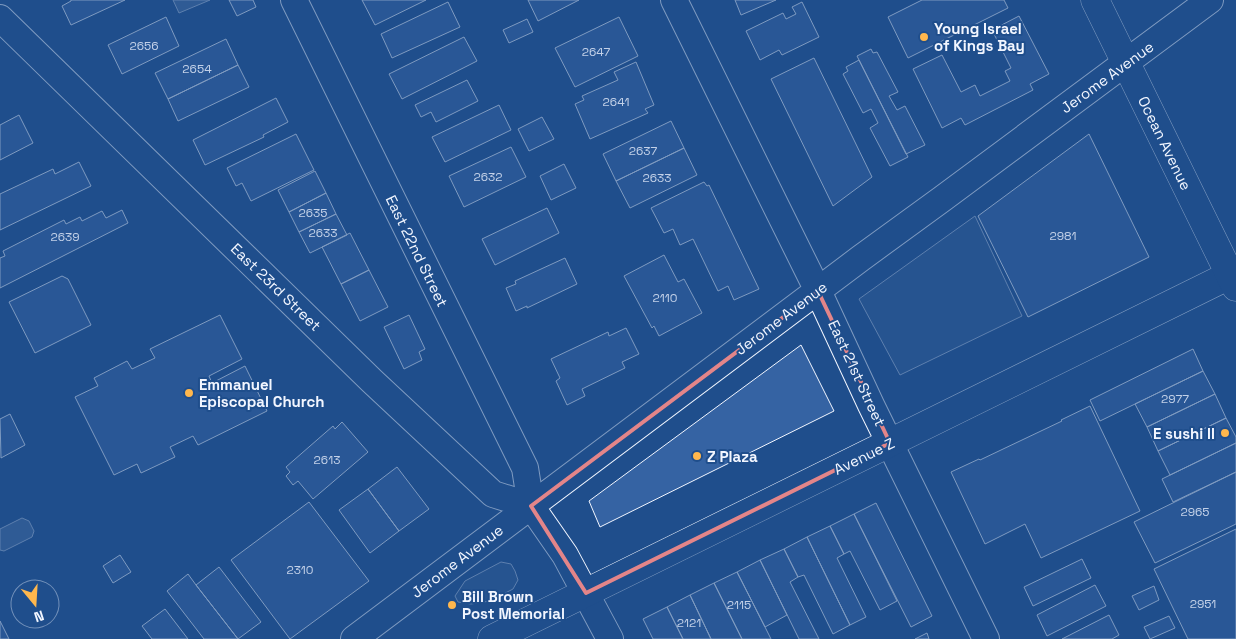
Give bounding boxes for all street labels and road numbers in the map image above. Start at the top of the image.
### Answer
street label: Jerome Avenue [1057,37,1157,117]
street label: Ocean Avenue [1134,93,1196,193]
street label: East 22nd Street [382,192,452,310]
street label: East 23rd Street [227,239,325,335]
street label: Jerome Avenue [731,277,831,359]
street label: East 21st Street [824,317,890,429]
street label: Avenue Z [830,433,898,479]
street label: Jerome Avenue [407,520,507,602]

